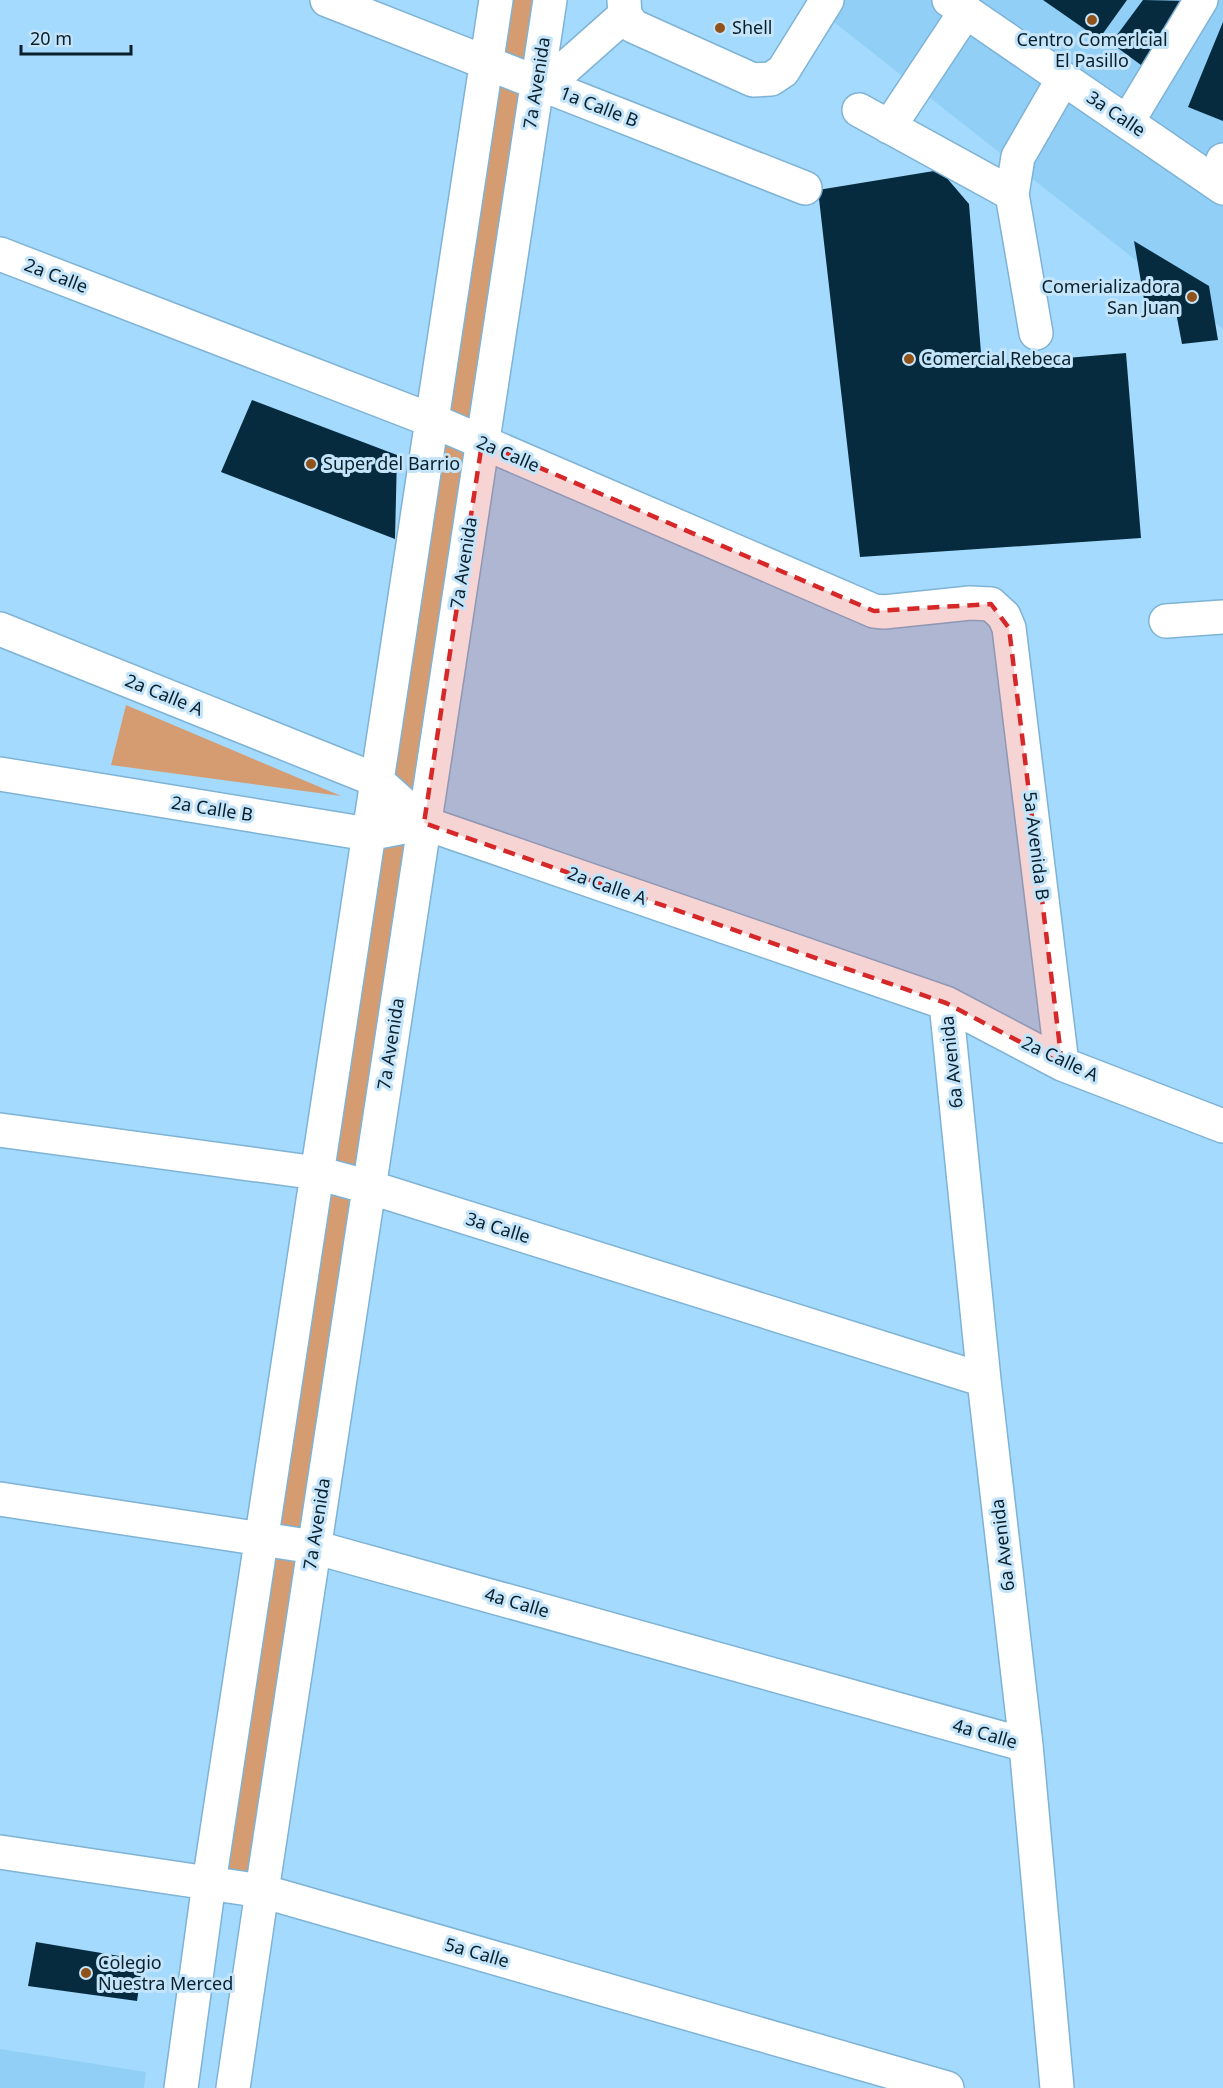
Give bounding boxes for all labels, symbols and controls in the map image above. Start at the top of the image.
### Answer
marker: Centro Comerlcial El Pasillo [1085,13,1099,27]
place label: Shell [732,15,772,39]
scale bar [21,18,130,56]
marker: Shell [713,21,727,35]
text: 20 m [30,26,72,50]
place label: Centro Comerlcial El Pasillo [1016,27,1168,72]
street label: 7a Avenida [517,35,555,131]
street label: 1a Calle B [557,80,642,132]
street label: 3a Calle [1082,85,1151,142]
street label: 2a Calle [21,252,91,298]
place label: Comerializadora San Juan [1042,274,1180,319]
marker: Comerializadora San Juan [1185,290,1199,304]
place label: Comercial Rebeca [921,346,1071,370]
marker: Comercial Rebeca [902,352,916,366]
street label: 2a Calle [473,429,543,477]
place label: Super del Barrio [323,451,460,475]
marker: Super del Barrio [304,457,318,471]
street label: 7a Avenida [444,515,482,611]
street label: 2a Calle A [122,668,207,721]
street label: 2a Calle B [170,790,255,826]
street label: 5a Avenida B [1018,790,1056,902]
street label: 2a Calle A [565,860,651,910]
street label: 7a Avenida [371,996,409,1092]
street label: 6a Avenida [934,1015,968,1110]
street label: 2a Calle A [1018,1030,1103,1087]
street label: 3a Calle [463,1206,533,1248]
street label: 7a Avenida [297,1476,335,1572]
street label: 6a Avenida [984,1498,1020,1593]
street label: 4a Calle [482,1581,552,1623]
street label: 4a Calle [950,1712,1020,1754]
street label: 5a Calle [442,1931,512,1973]
place label: Colegio Nuestra Merced [98,1950,233,1995]
marker: Colegio Nuestra Merced [79,1966,93,1980]

